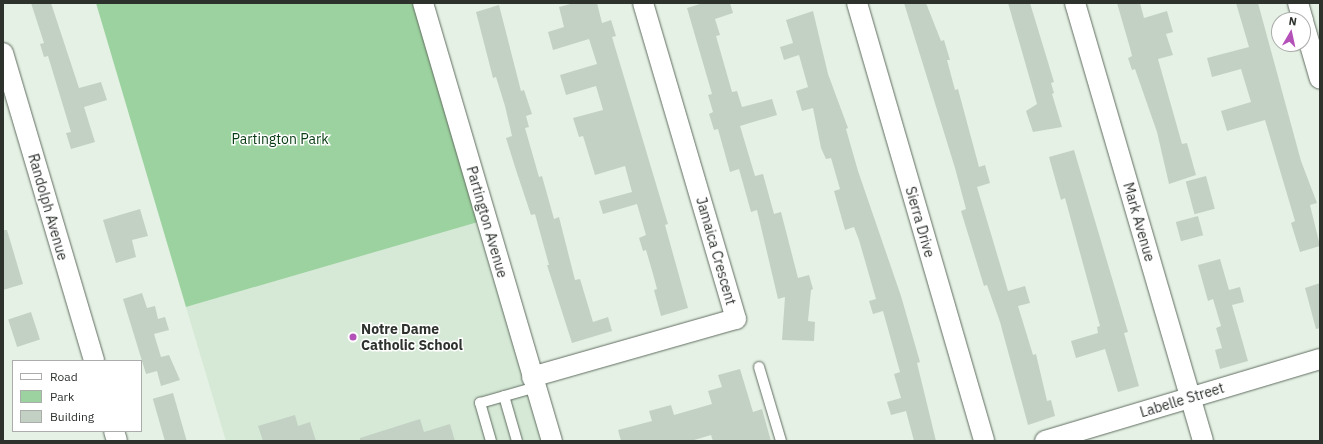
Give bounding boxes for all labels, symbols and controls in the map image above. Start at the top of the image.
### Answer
north arrow [1271,12,1311,52]
text: N [1288,14,1298,29]
park label: Partington Park [231,131,329,147]
street label: Randolph Avenue [25,152,71,262]
street label: Partington Avenue [463,164,511,280]
street label: Mark Avenue [1120,181,1158,263]
street label: Sierra Drive [902,185,938,259]
street label: Jamaica Crescent [693,195,739,307]
place label: Notre Dame Catholic School [361,321,463,354]
marker: Notre Dame Catholic School [348,332,358,342]
legend [12,360,142,432]
text: Road [50,369,78,384]
street label: Labelle Street [1138,379,1226,421]
text: Park [50,389,74,404]
text: Building [50,409,94,424]

